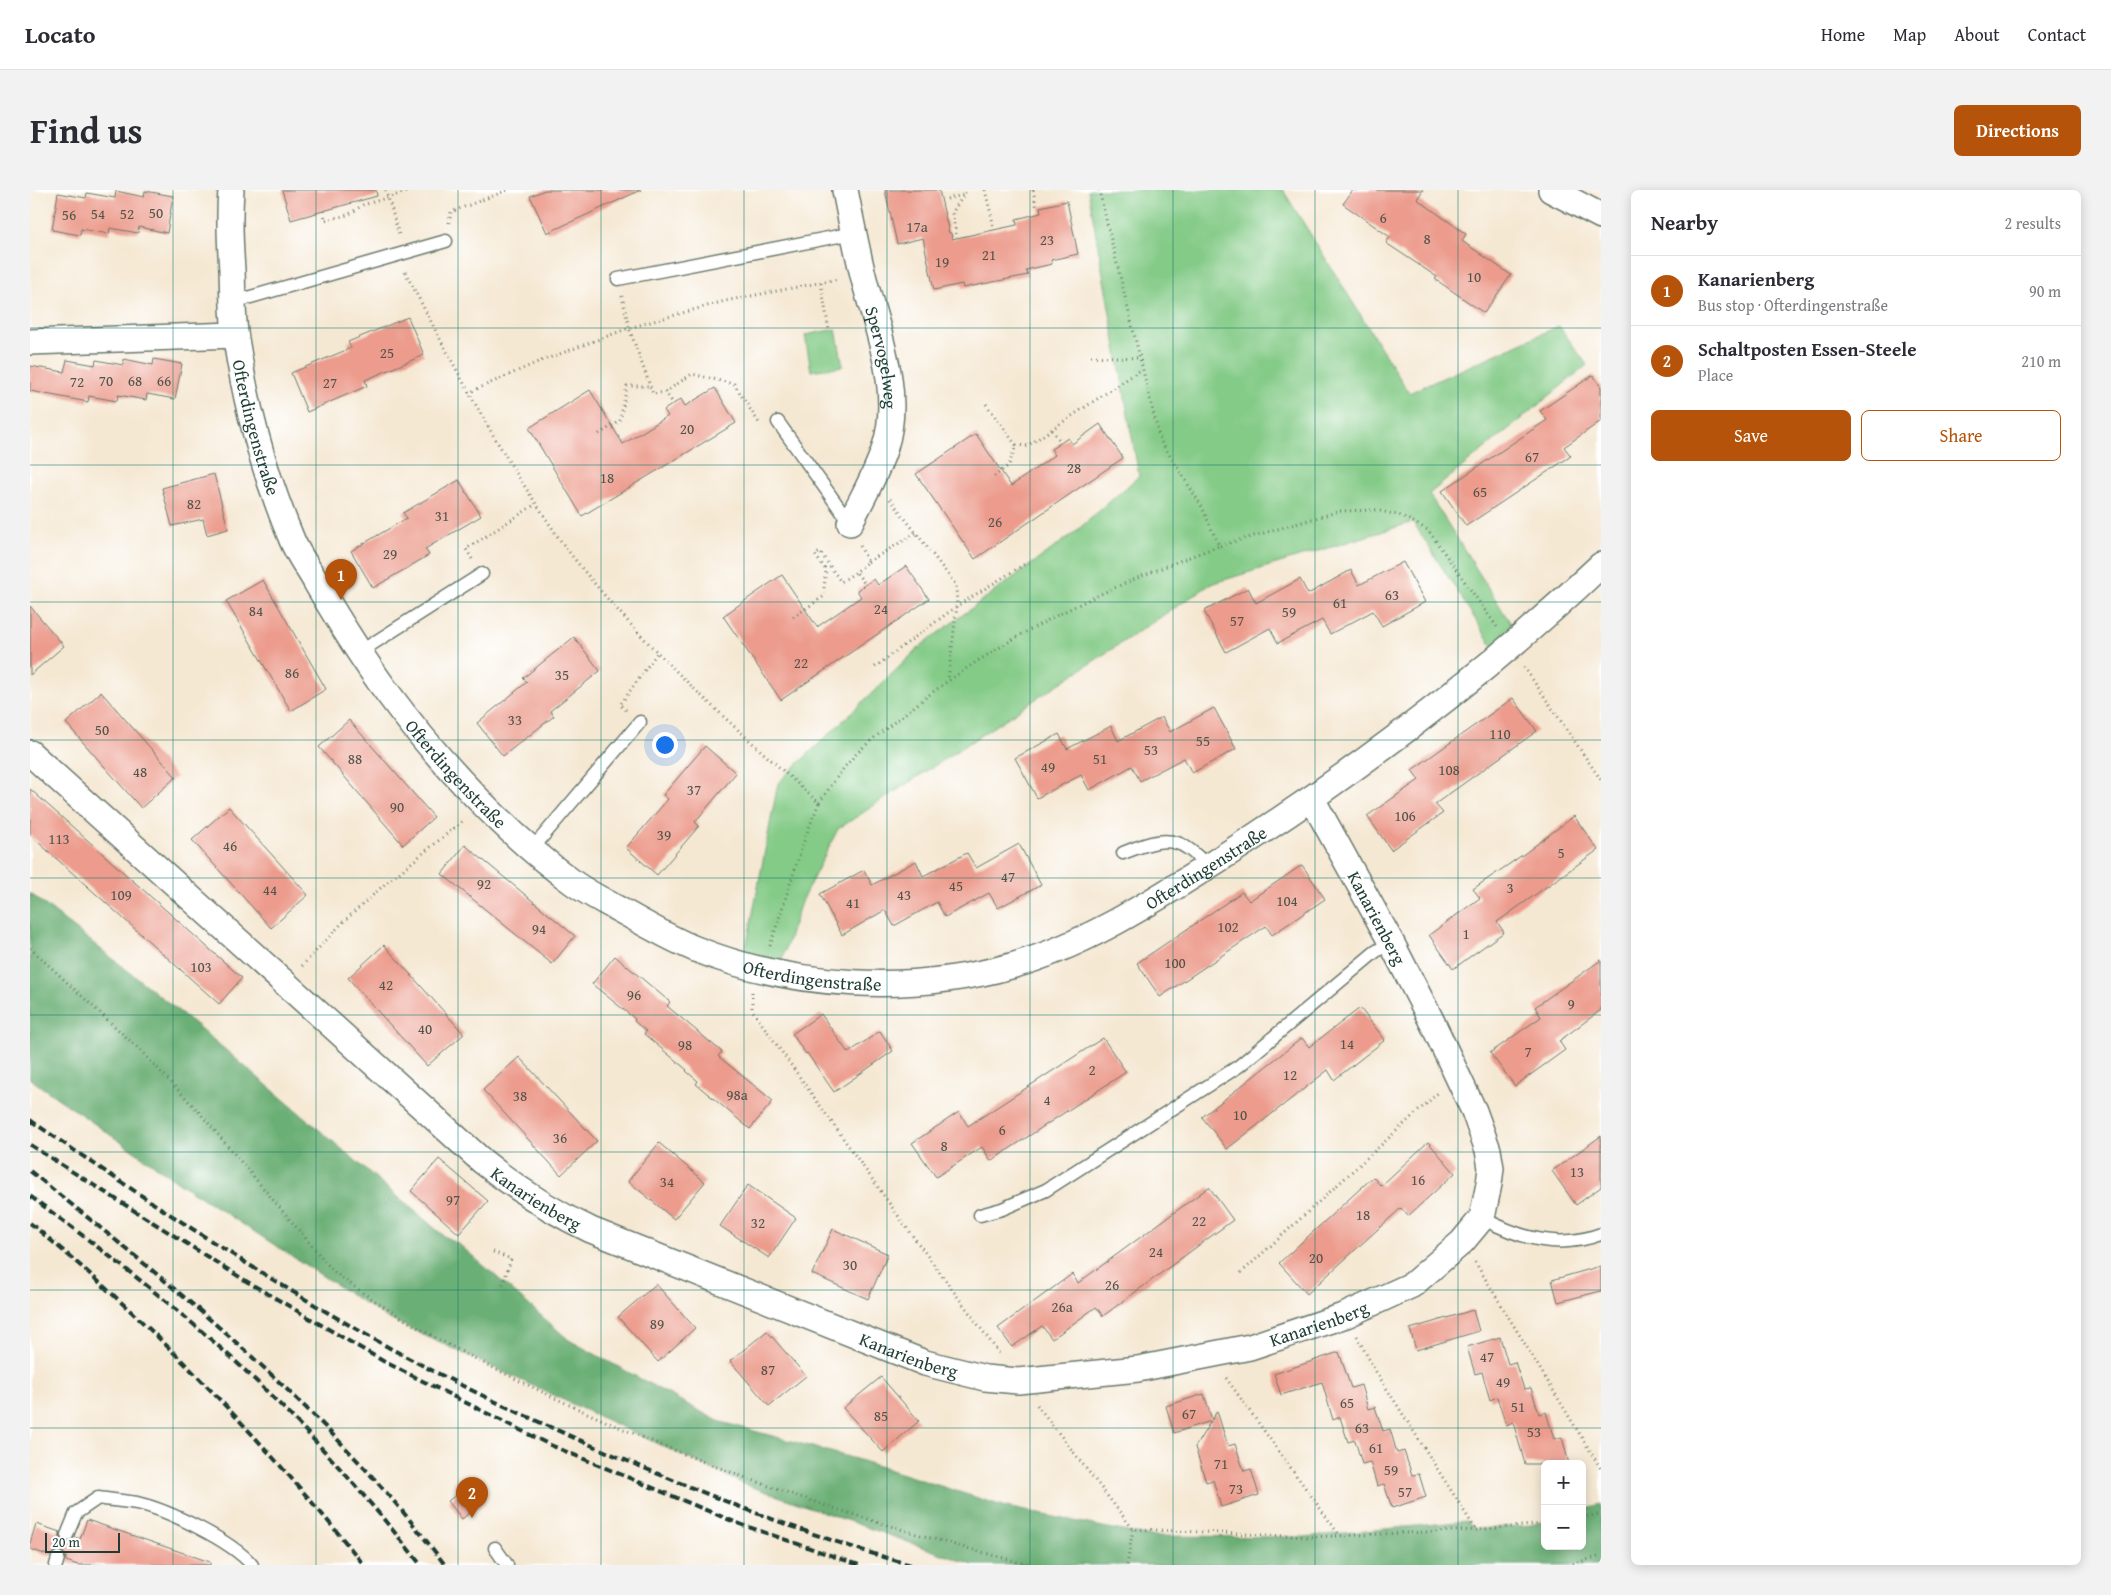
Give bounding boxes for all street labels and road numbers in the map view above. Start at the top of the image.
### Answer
street label: Spervogelweg [859,303,905,409]
street label: Ofterdingenstraße [226,357,287,499]
street label: Ofterdingenstraße [399,713,513,834]
street label: Ofterdingenstraße [1140,819,1272,916]
street label: Kanarienberg [1341,866,1413,970]
street label: Ofterdingenstraße [740,952,881,997]
street label: Kanarienberg [485,1159,586,1237]
street label: Kanarienberg [1266,1293,1372,1353]
street label: Kanarienberg [856,1325,961,1384]

